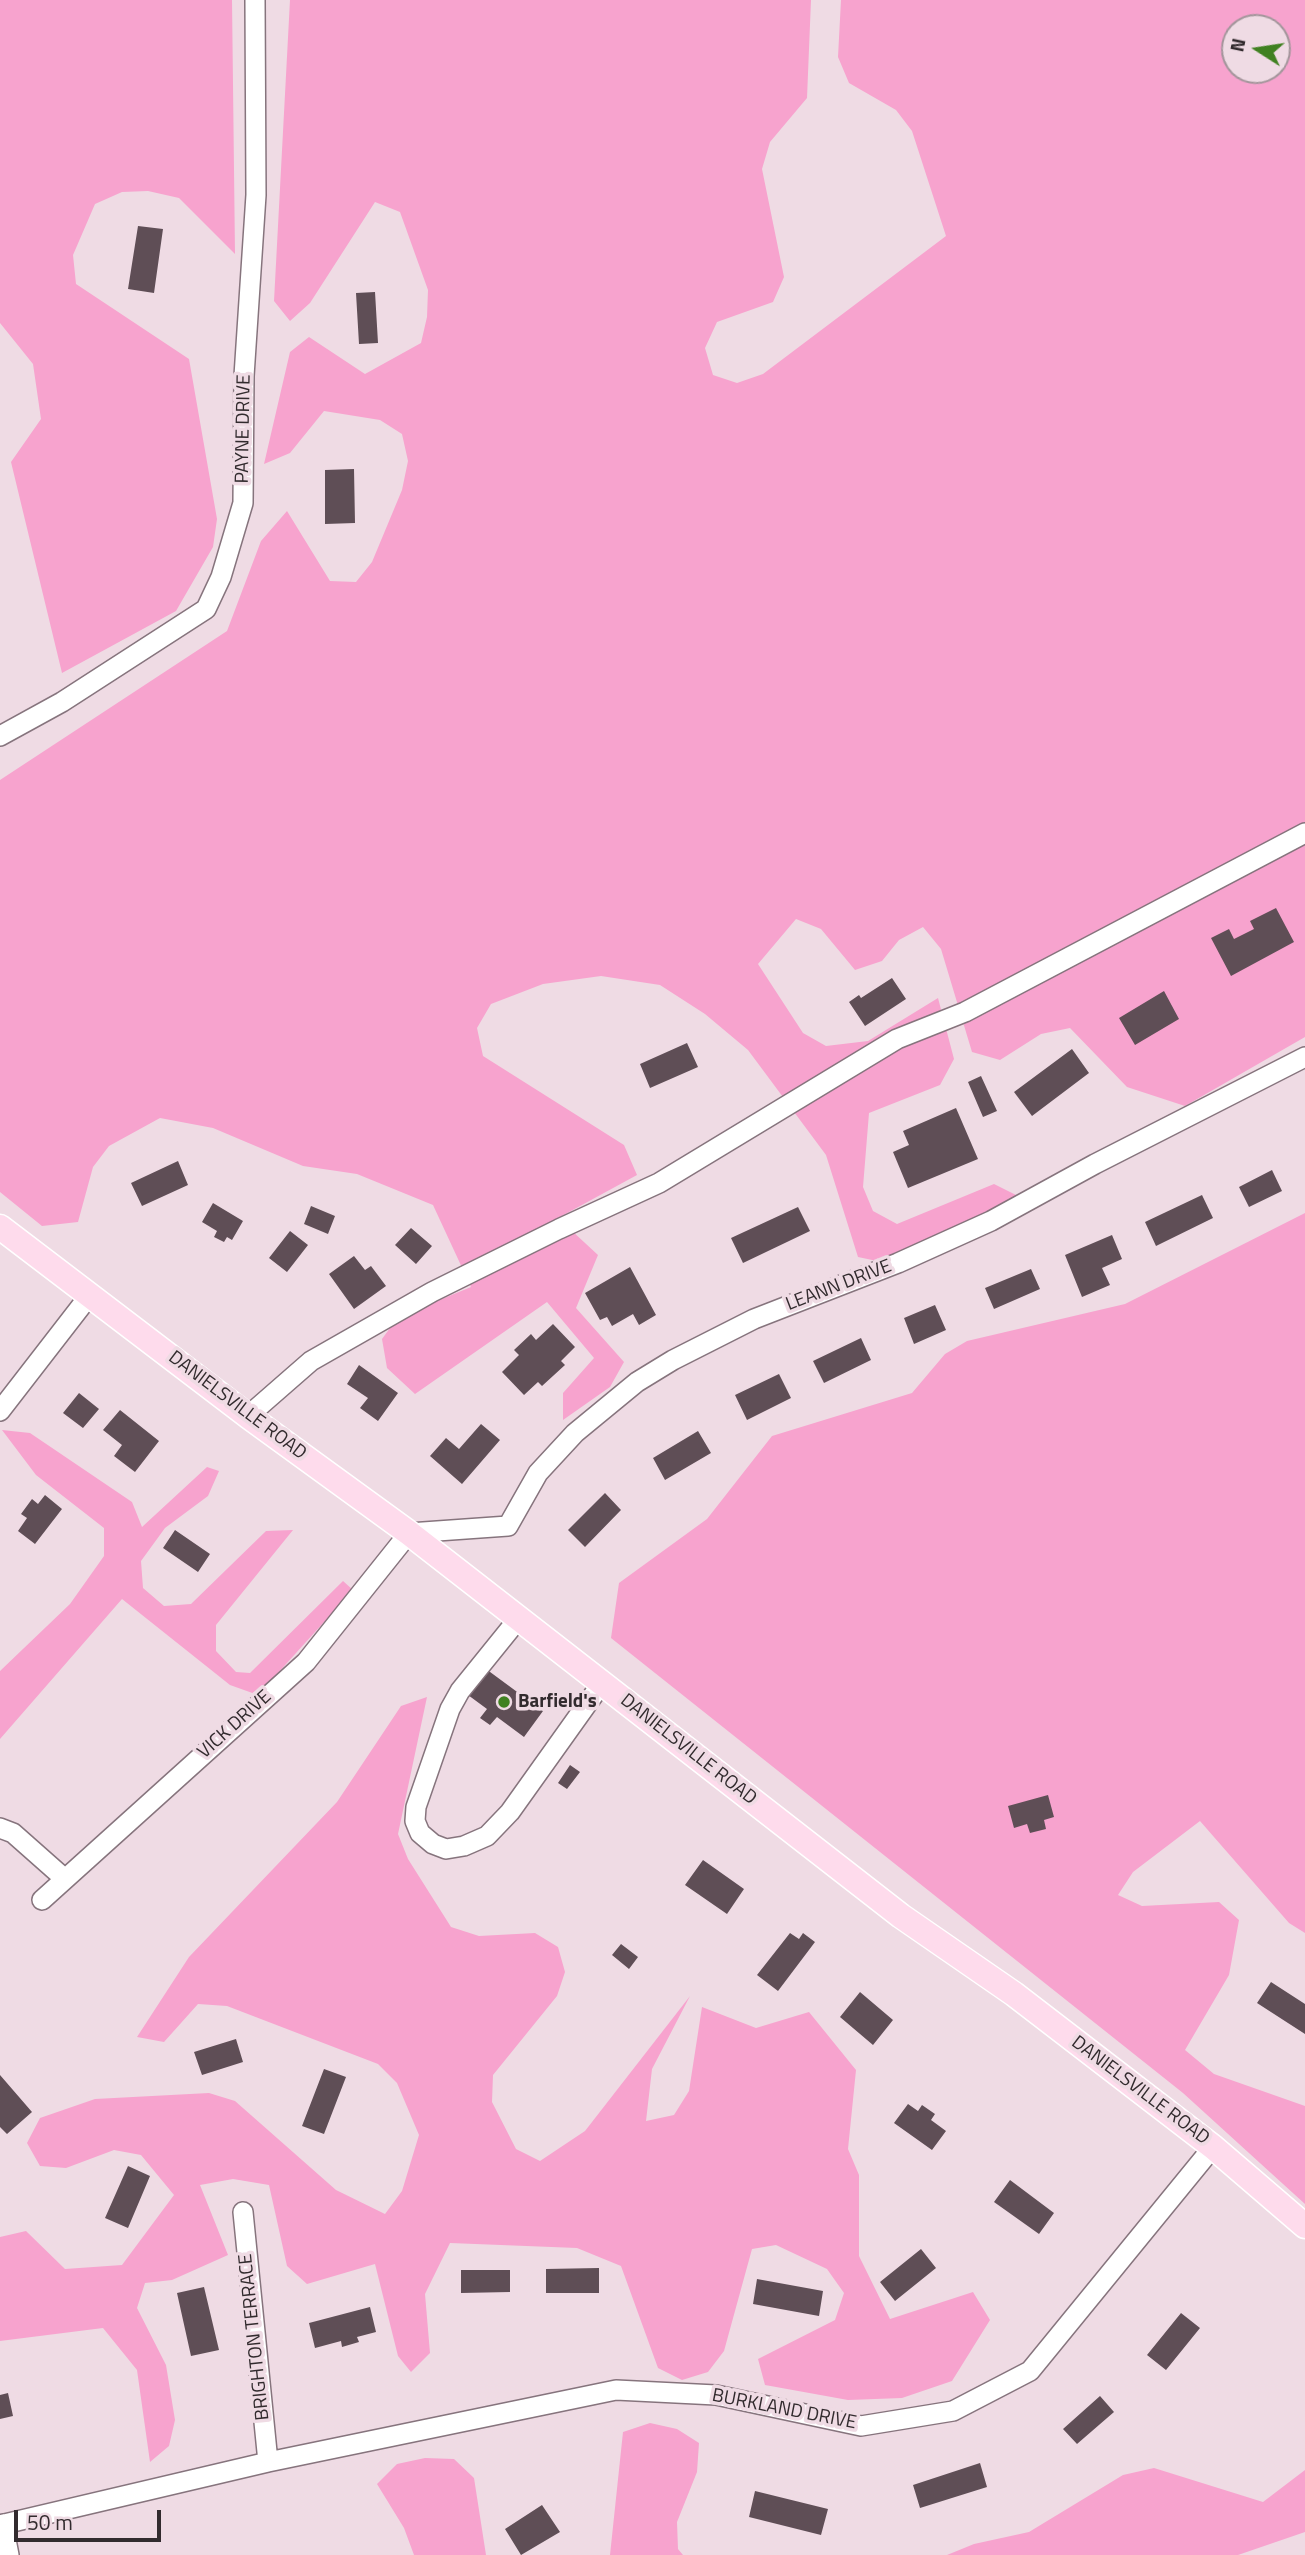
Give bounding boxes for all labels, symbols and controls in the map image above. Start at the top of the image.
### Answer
north arrow [1221,14,1291,84]
text: N [1221,35,1252,54]
street label: PAYNE DRIVE [232,374,256,484]
street label: LEANN DRIVE [783,1255,895,1317]
street label: DANIELSVILLE ROAD [164,1347,310,1465]
street label: VICK DRIVE [193,1686,277,1764]
street label: DANIELSVILLE ROAD [615,1690,761,1810]
place label: Barfield's [518,1691,597,1713]
marker: Barfield's [496,1694,512,1710]
street label: DANIELSVILLE ROAD [1067,2032,1213,2150]
street label: BRIGHTON TERRACE [235,2253,275,2421]
street label: BURKLAND DRIVE [710,2385,858,2435]
scale bar [18,2496,164,2540]
text: 50 m [27,2506,73,2538]

